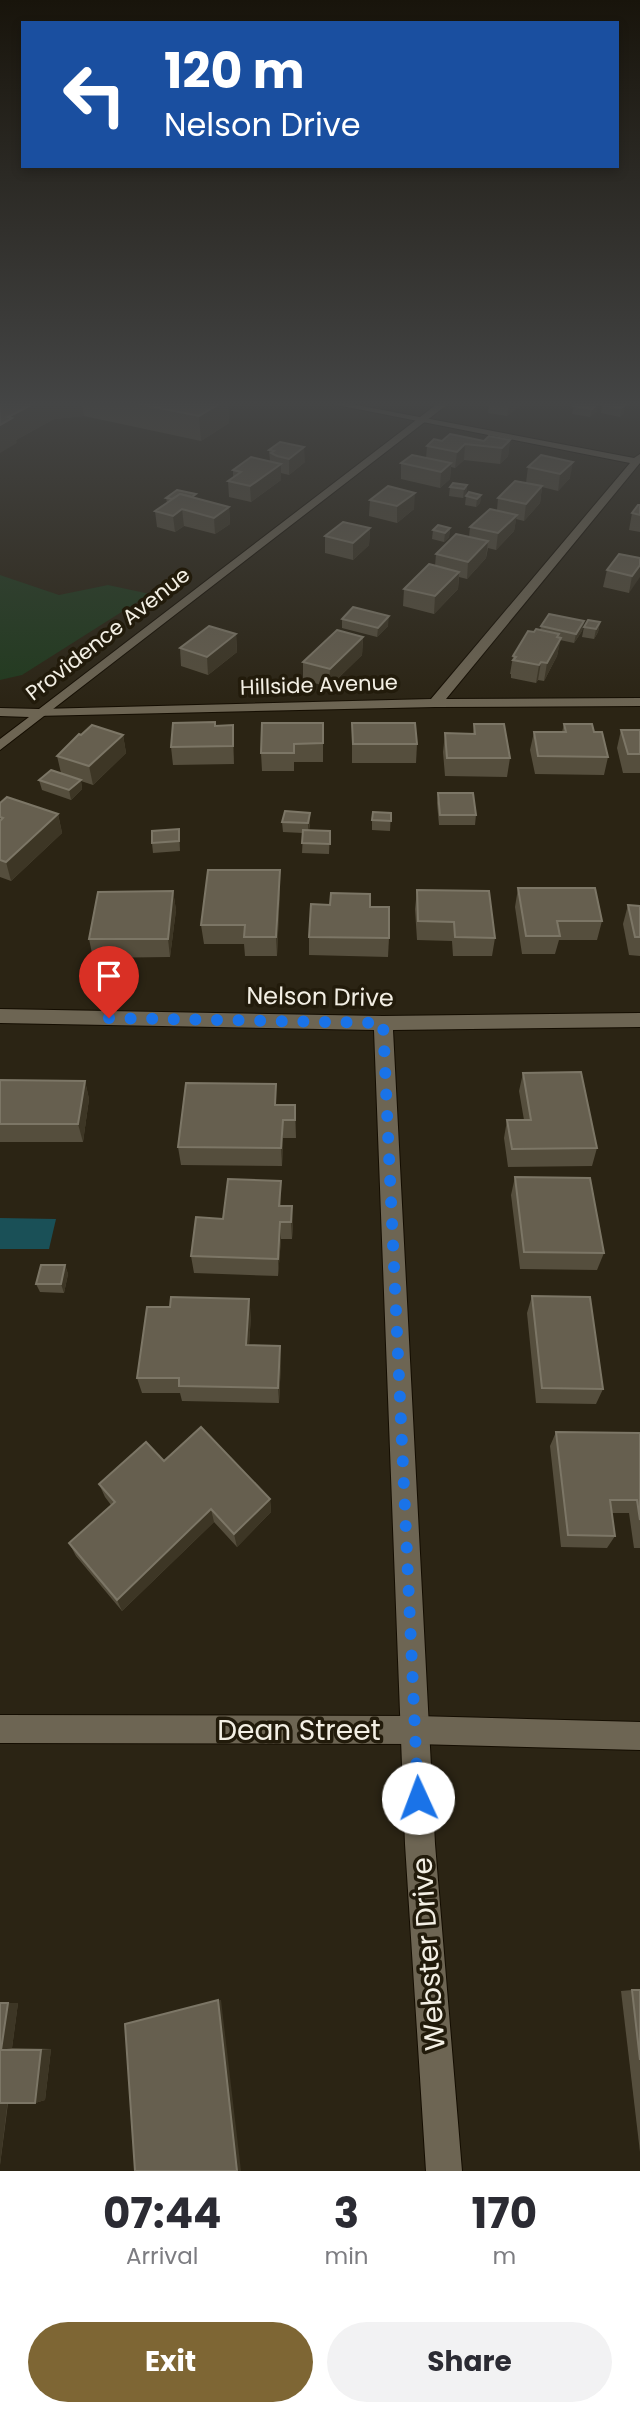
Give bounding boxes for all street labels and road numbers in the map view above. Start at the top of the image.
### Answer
street label: Providence Avenue [19,560,196,707]
street label: Hillside Avenue [240,667,398,702]
street label: Nelson Drive [246,979,394,1014]
street label: Dean Street [217,1711,381,1750]
street label: Webster Drive [402,1856,455,2052]

